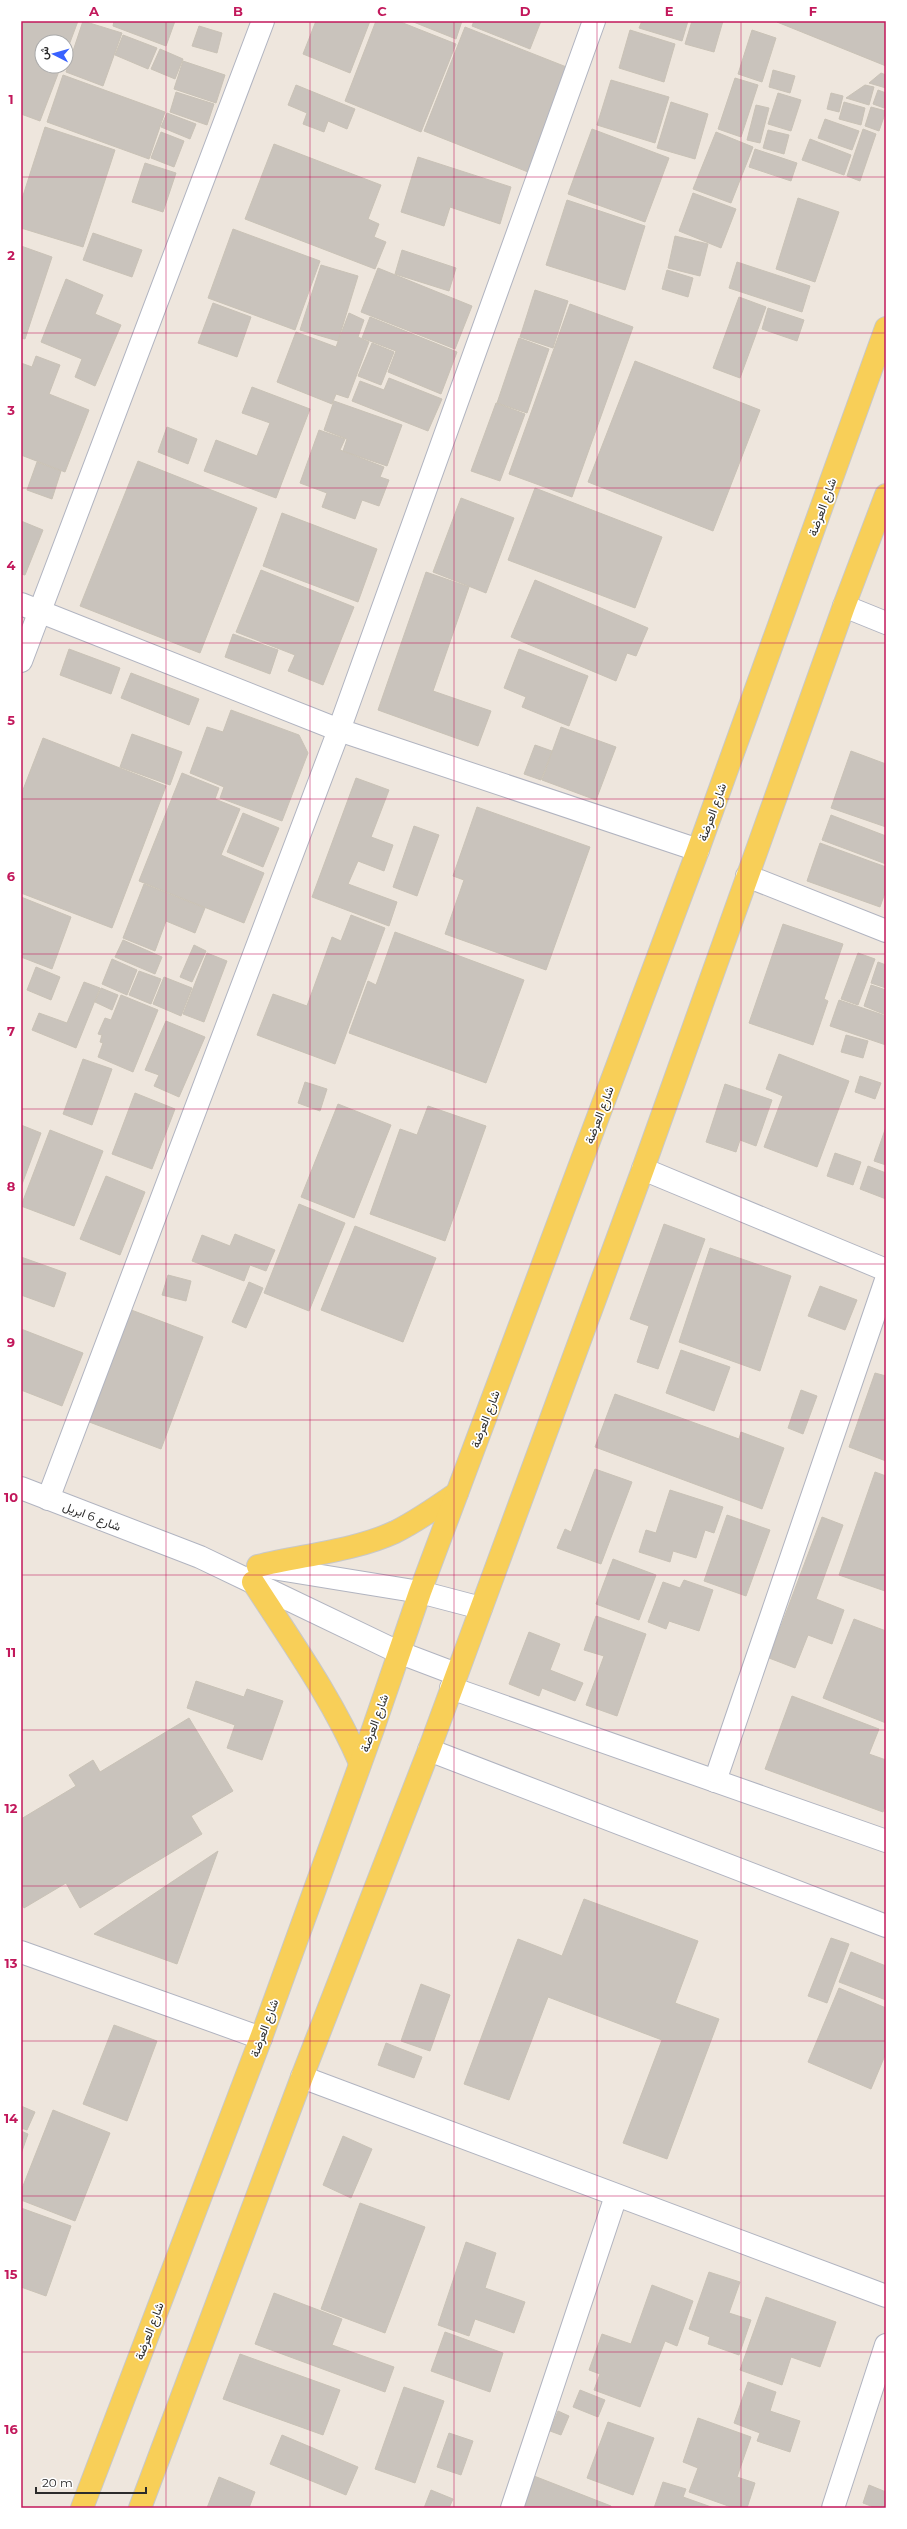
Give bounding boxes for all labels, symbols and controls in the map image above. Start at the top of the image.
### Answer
text: A [88,3,100,19]
text: B [233,3,243,19]
text: C [377,3,387,19]
text: D [520,3,531,19]
text: E [665,3,674,19]
text: F [809,3,817,19]
north arrow [34,34,74,74]
text: ش [36,46,52,60]
text: 1 [8,91,14,107]
text: 2 [7,247,15,263]
text: 3 [6,402,15,418]
street label: شارع العرضة [805,476,841,539]
text: 4 [7,557,16,573]
text: 5 [7,712,15,728]
street label: شارع العرضة [695,781,731,844]
text: 6 [7,868,16,884]
text: 7 [7,1023,15,1039]
street label: شارع العرضة [581,1084,619,1147]
text: 8 [7,1178,16,1194]
text: 9 [7,1334,15,1350]
street label: شارع العرضة [467,1388,505,1451]
text: 10 [4,1489,18,1505]
street label: شارع 6 ابريل [60,1498,123,1536]
text: 11 [6,1644,16,1660]
street label: شارع العرضة [357,1692,393,1755]
text: 12 [5,1800,18,1816]
text: 13 [5,1955,18,1971]
street label: شارع العرضة [247,1997,283,2060]
text: 14 [4,2110,18,2126]
text: 15 [5,2266,18,2282]
street label: شارع العرضة [131,2300,169,2363]
text: 16 [4,2421,18,2437]
scale bar [36,2469,146,2495]
text: 20 m [42,2475,73,2490]

